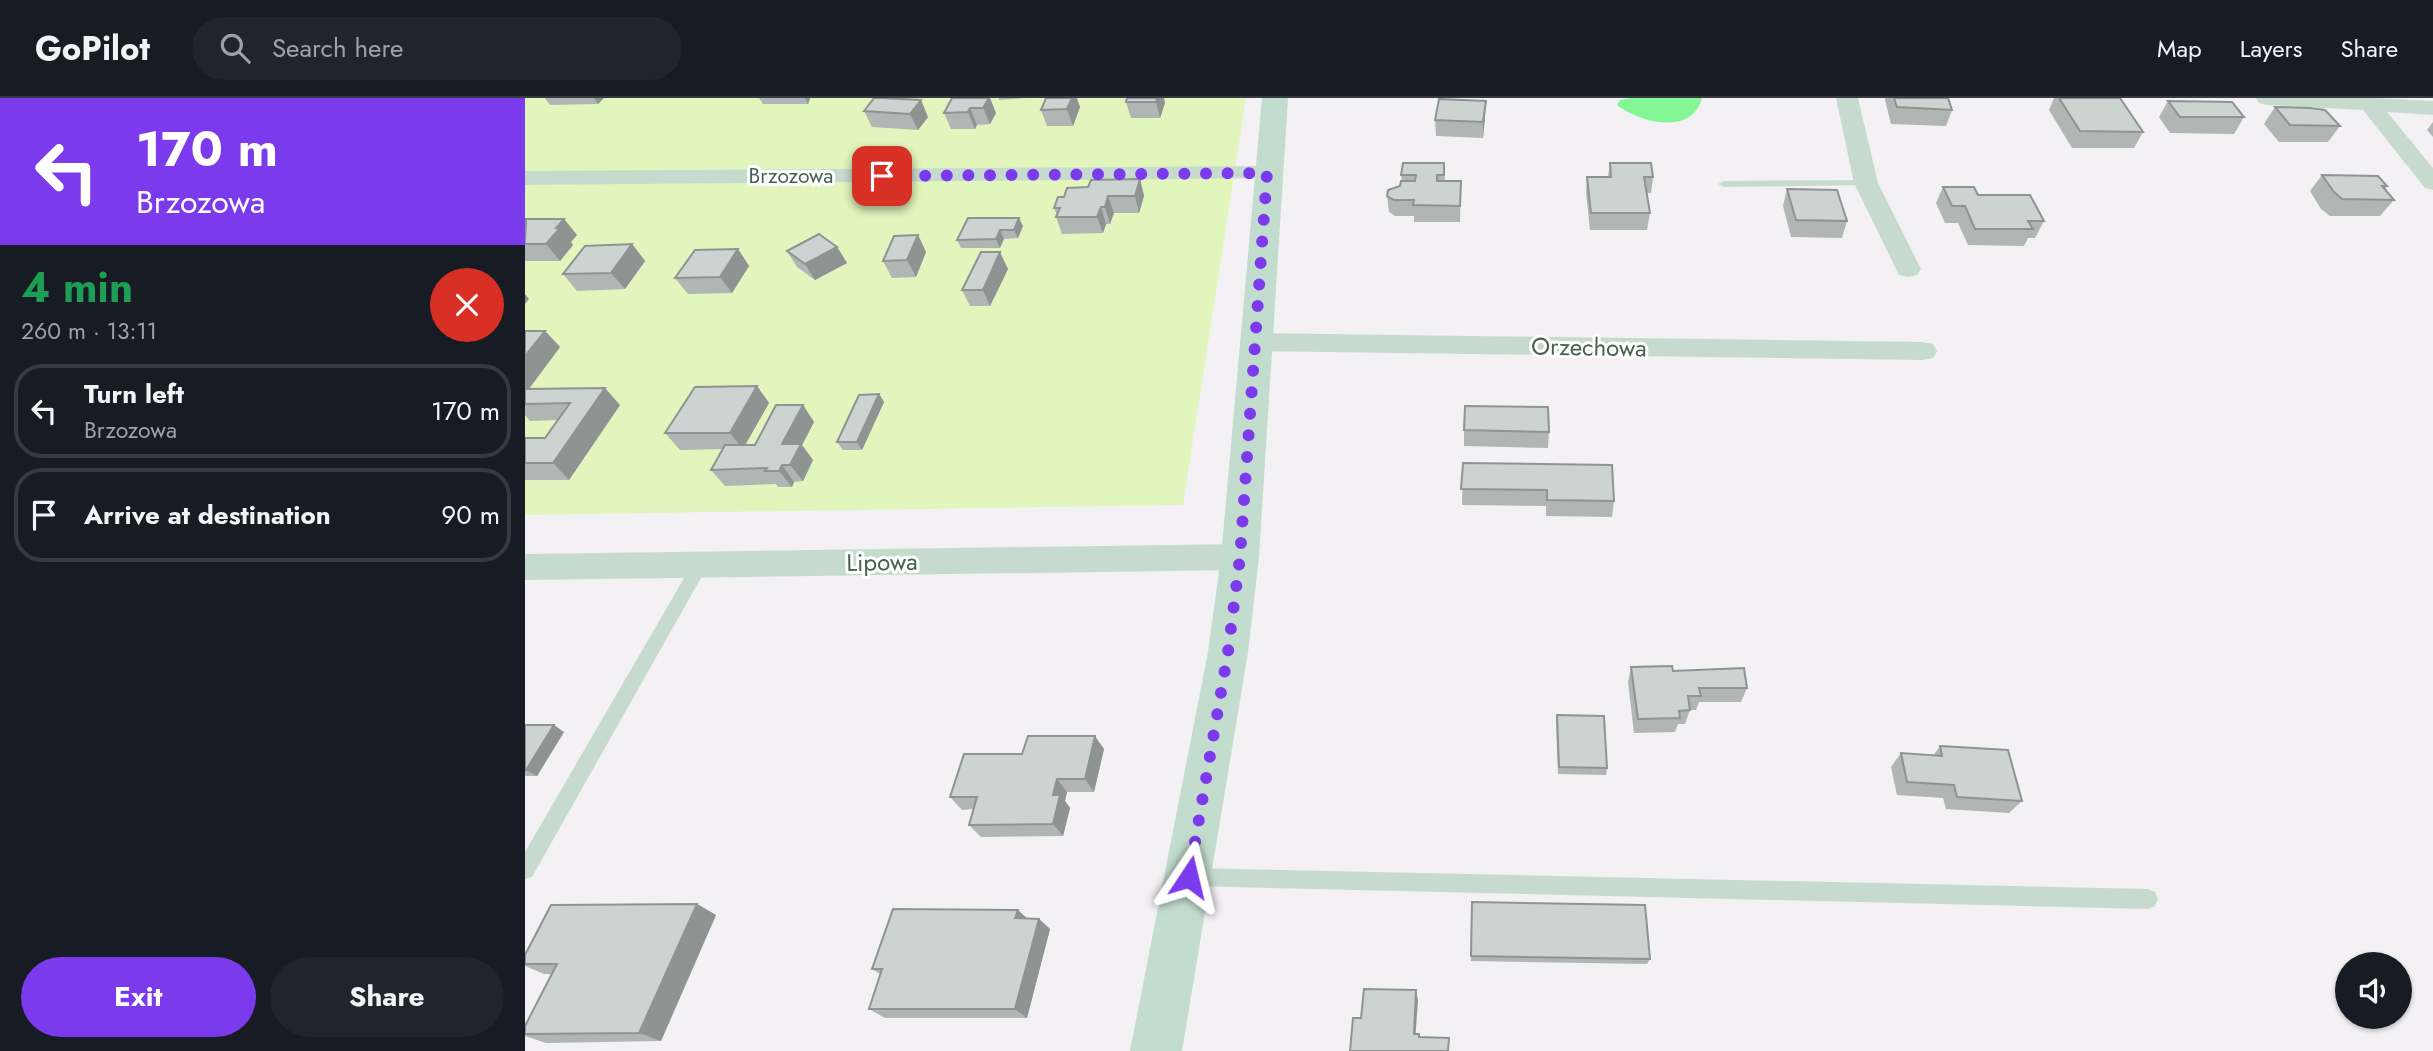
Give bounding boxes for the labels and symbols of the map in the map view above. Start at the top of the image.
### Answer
pin [852,146,912,206]
street label: Brzozowa [749,161,833,191]
street label: Orzechowa [1531,328,1647,366]
street label: Lipowa [846,544,918,580]
position arrow [1152,840,1226,914]

